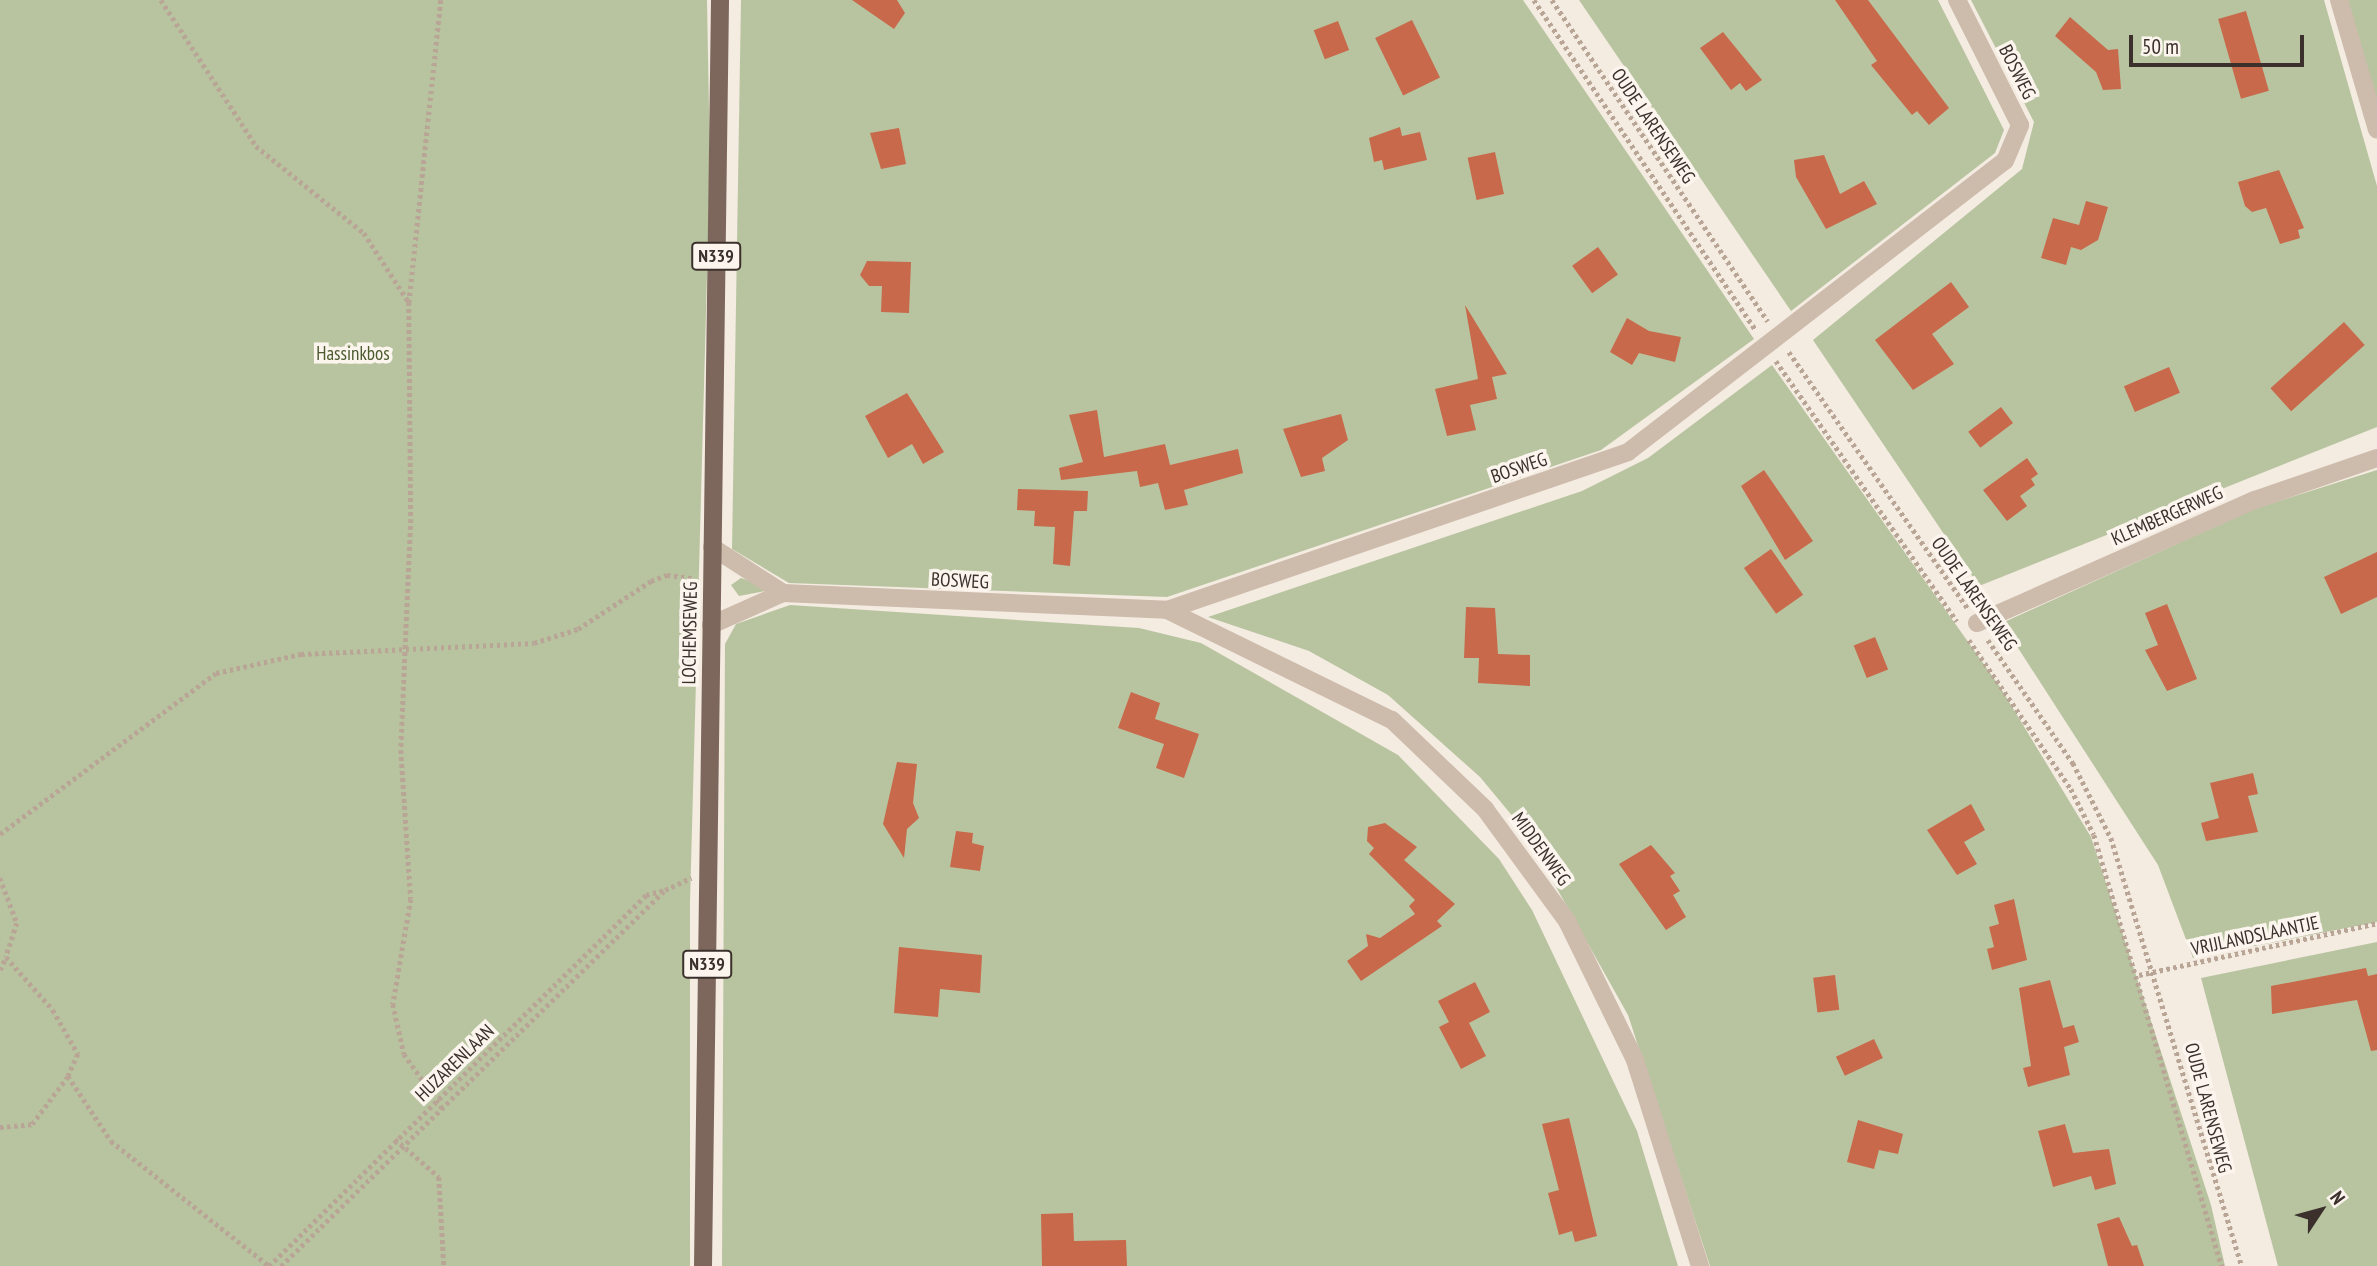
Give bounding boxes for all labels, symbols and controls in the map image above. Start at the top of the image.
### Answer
scale bar [2132,21,2307,65]
text: 50 m [2142,33,2179,60]
street label: BOSWEG [1994,41,2040,103]
street label: OUDE LARENSEWEG [1606,64,1700,188]
road number: N339 [690,242,742,270]
park label: Hassinkbos [316,343,390,365]
street label: BOSWEG [1488,448,1550,488]
street label: KLEMBERGERWEG [2108,481,2226,551]
street label: OUDE LARENSEWEG [1926,533,2022,655]
street label: BOSWEG [931,568,989,594]
street label: LOCHEMSEWEG [678,581,702,685]
street label: MIDDENWEG [1507,808,1575,890]
street label: VRIJLANDSLAANTJE [2189,911,2321,961]
road number: N339 [681,950,733,979]
street label: HUZARENLAAN [411,1020,499,1106]
street label: OUDE LARENSEWEG [2180,1041,2236,1175]
north arrow [2286,1175,2356,1245]
text: N [2325,1186,2351,1209]

